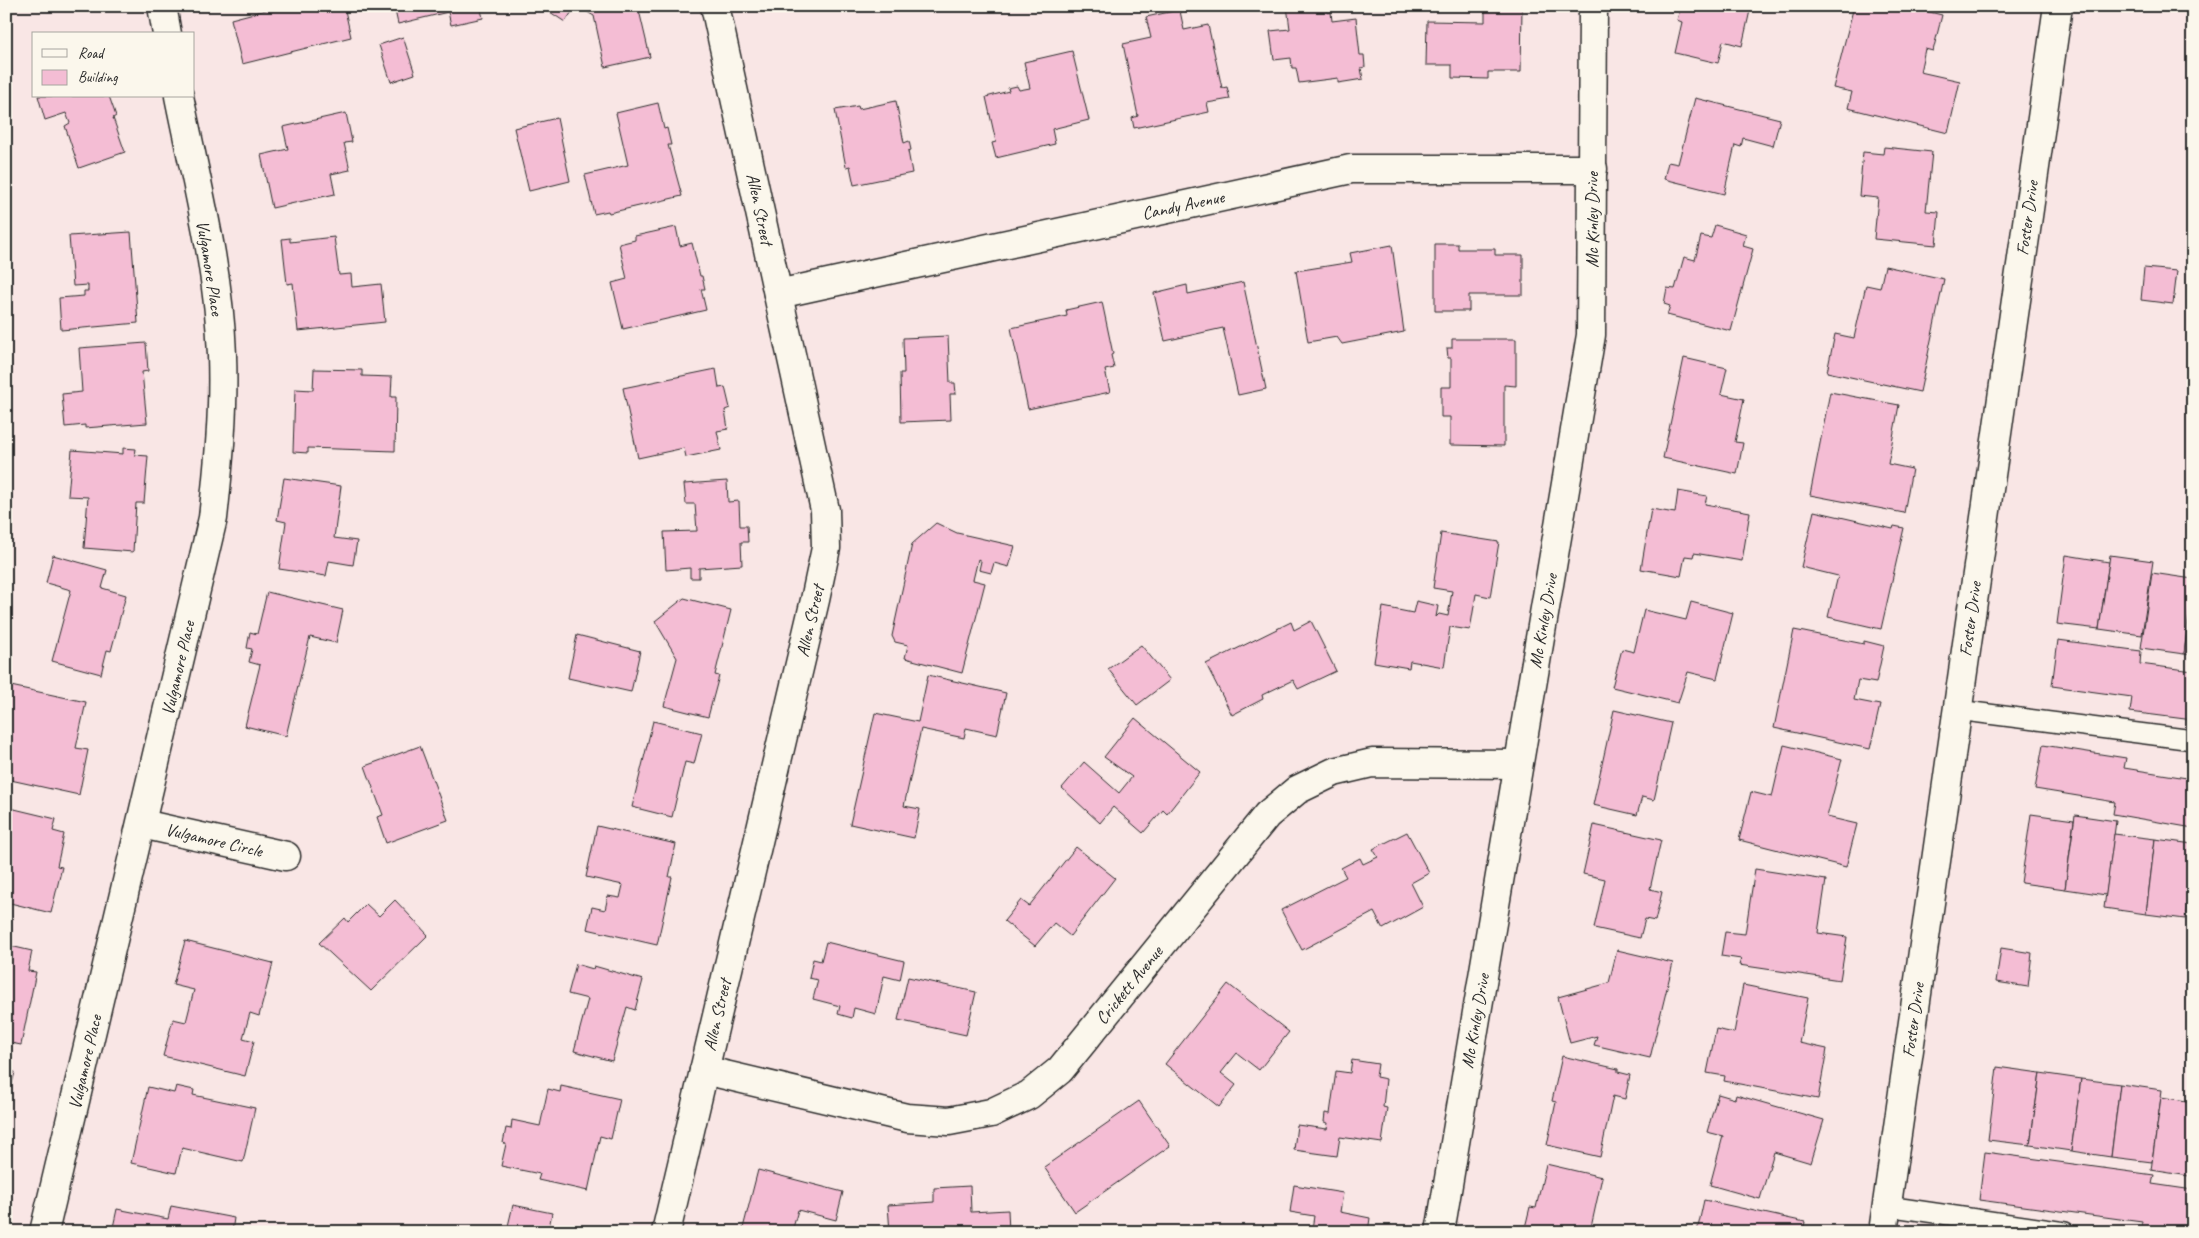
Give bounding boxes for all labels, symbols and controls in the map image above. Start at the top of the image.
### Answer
legend [32,32,195,98]
text: Road [78,44,105,63]
text: Building [78,68,118,87]
street label: Allen Street [742,171,779,250]
street label: Mc Kinley Drive [1581,171,1603,268]
street label: Foster Drive [2011,178,2043,257]
street label: Candy Avenue [1140,185,1227,224]
street label: Vulgamore Place [192,219,229,318]
street label: Mc Kinley Drive [1524,571,1562,670]
street label: Foster Drive [1954,579,1986,658]
street label: Allen Street [791,580,830,659]
street label: Vulgamore Place [156,618,200,717]
street label: Vulgamore Circle [163,818,266,862]
street label: Crickett Avenue [1091,940,1168,1029]
street label: Mc Kinley Drive [1456,971,1494,1070]
street label: Allen Street [698,974,737,1053]
street label: Foster Drive [1897,980,1929,1059]
street label: Vulgamore Place [63,1012,107,1111]

